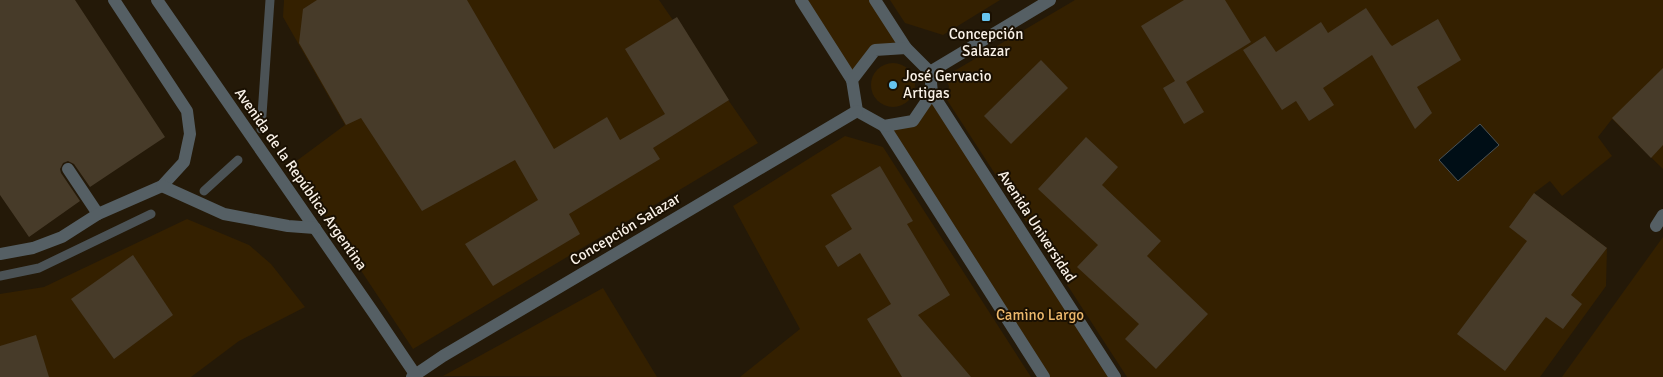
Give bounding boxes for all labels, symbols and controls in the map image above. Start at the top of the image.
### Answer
marker: Concepción Salazar [980,11,992,23]
place label: Concepción Salazar [949,25,1023,60]
place label: José Gervacio Artigas [903,67,992,102]
marker: José Gervacio Artigas [887,79,899,91]
street label: Avenida de la República Argentina [231,84,371,274]
street label: Avenida Universidad [994,167,1080,285]
street label: Concepción Salazar [566,189,684,269]
park label: Camino Largo [996,306,1084,324]

